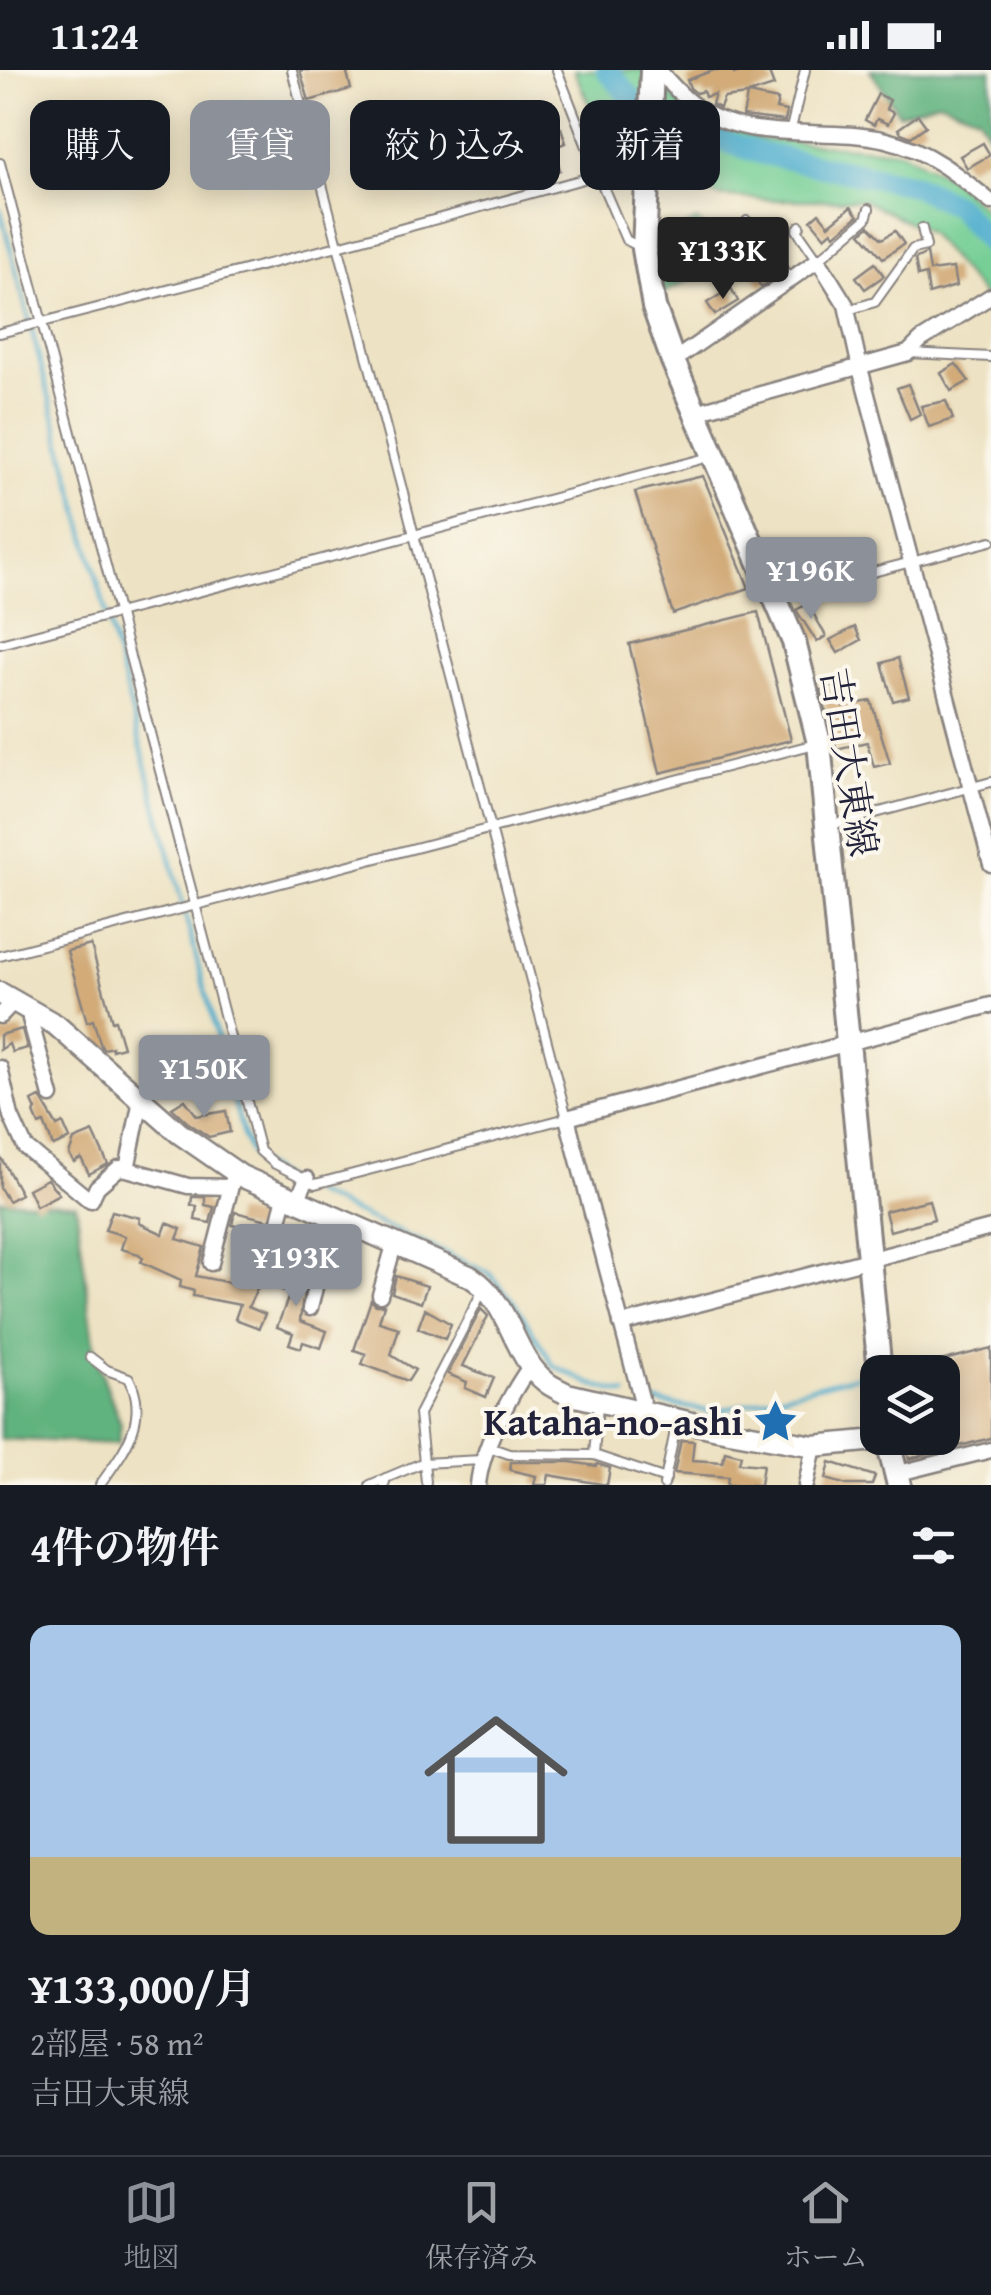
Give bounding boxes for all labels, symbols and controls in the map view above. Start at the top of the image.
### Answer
text: 11:24 [50,7,140,63]
chip: 購入 [30,100,170,190]
chip: 賃貸 [190,100,330,190]
chip: 絞り込み [350,100,560,190]
chip: 新着 [580,100,720,190]
pin: ¥133K [653,217,793,302]
text: ¥133K [680,226,766,273]
pin: ¥196K [741,537,881,622]
text: ¥196K [768,546,854,593]
street label: 吉田大東線 [807,664,893,860]
pin: ¥150K [134,1035,274,1120]
text: ¥150K [161,1044,247,1091]
pin: ¥193K [226,1224,366,1309]
text: ¥193K [253,1233,339,1280]
map controls [860,1355,960,1455]
button: layers [860,1355,960,1455]
place label: Kataha-no-ashi [484,1393,743,1449]
place icon: Kataha-no-ashi [752,1397,800,1445]
text: 4件の物件 [30,1516,220,1577]
icon: filters [906,1518,961,1573]
icon: home [406,1690,586,1870]
text: ¥133,000/月 [30,1957,256,2018]
text: 2部屋 · 58 m² [30,2020,204,2067]
text: 吉田大東線 [30,2069,190,2116]
tab: 地図 [123,2175,179,2277]
tab: 保存済み [425,2175,538,2277]
tab: ホーム [784,2175,868,2277]

